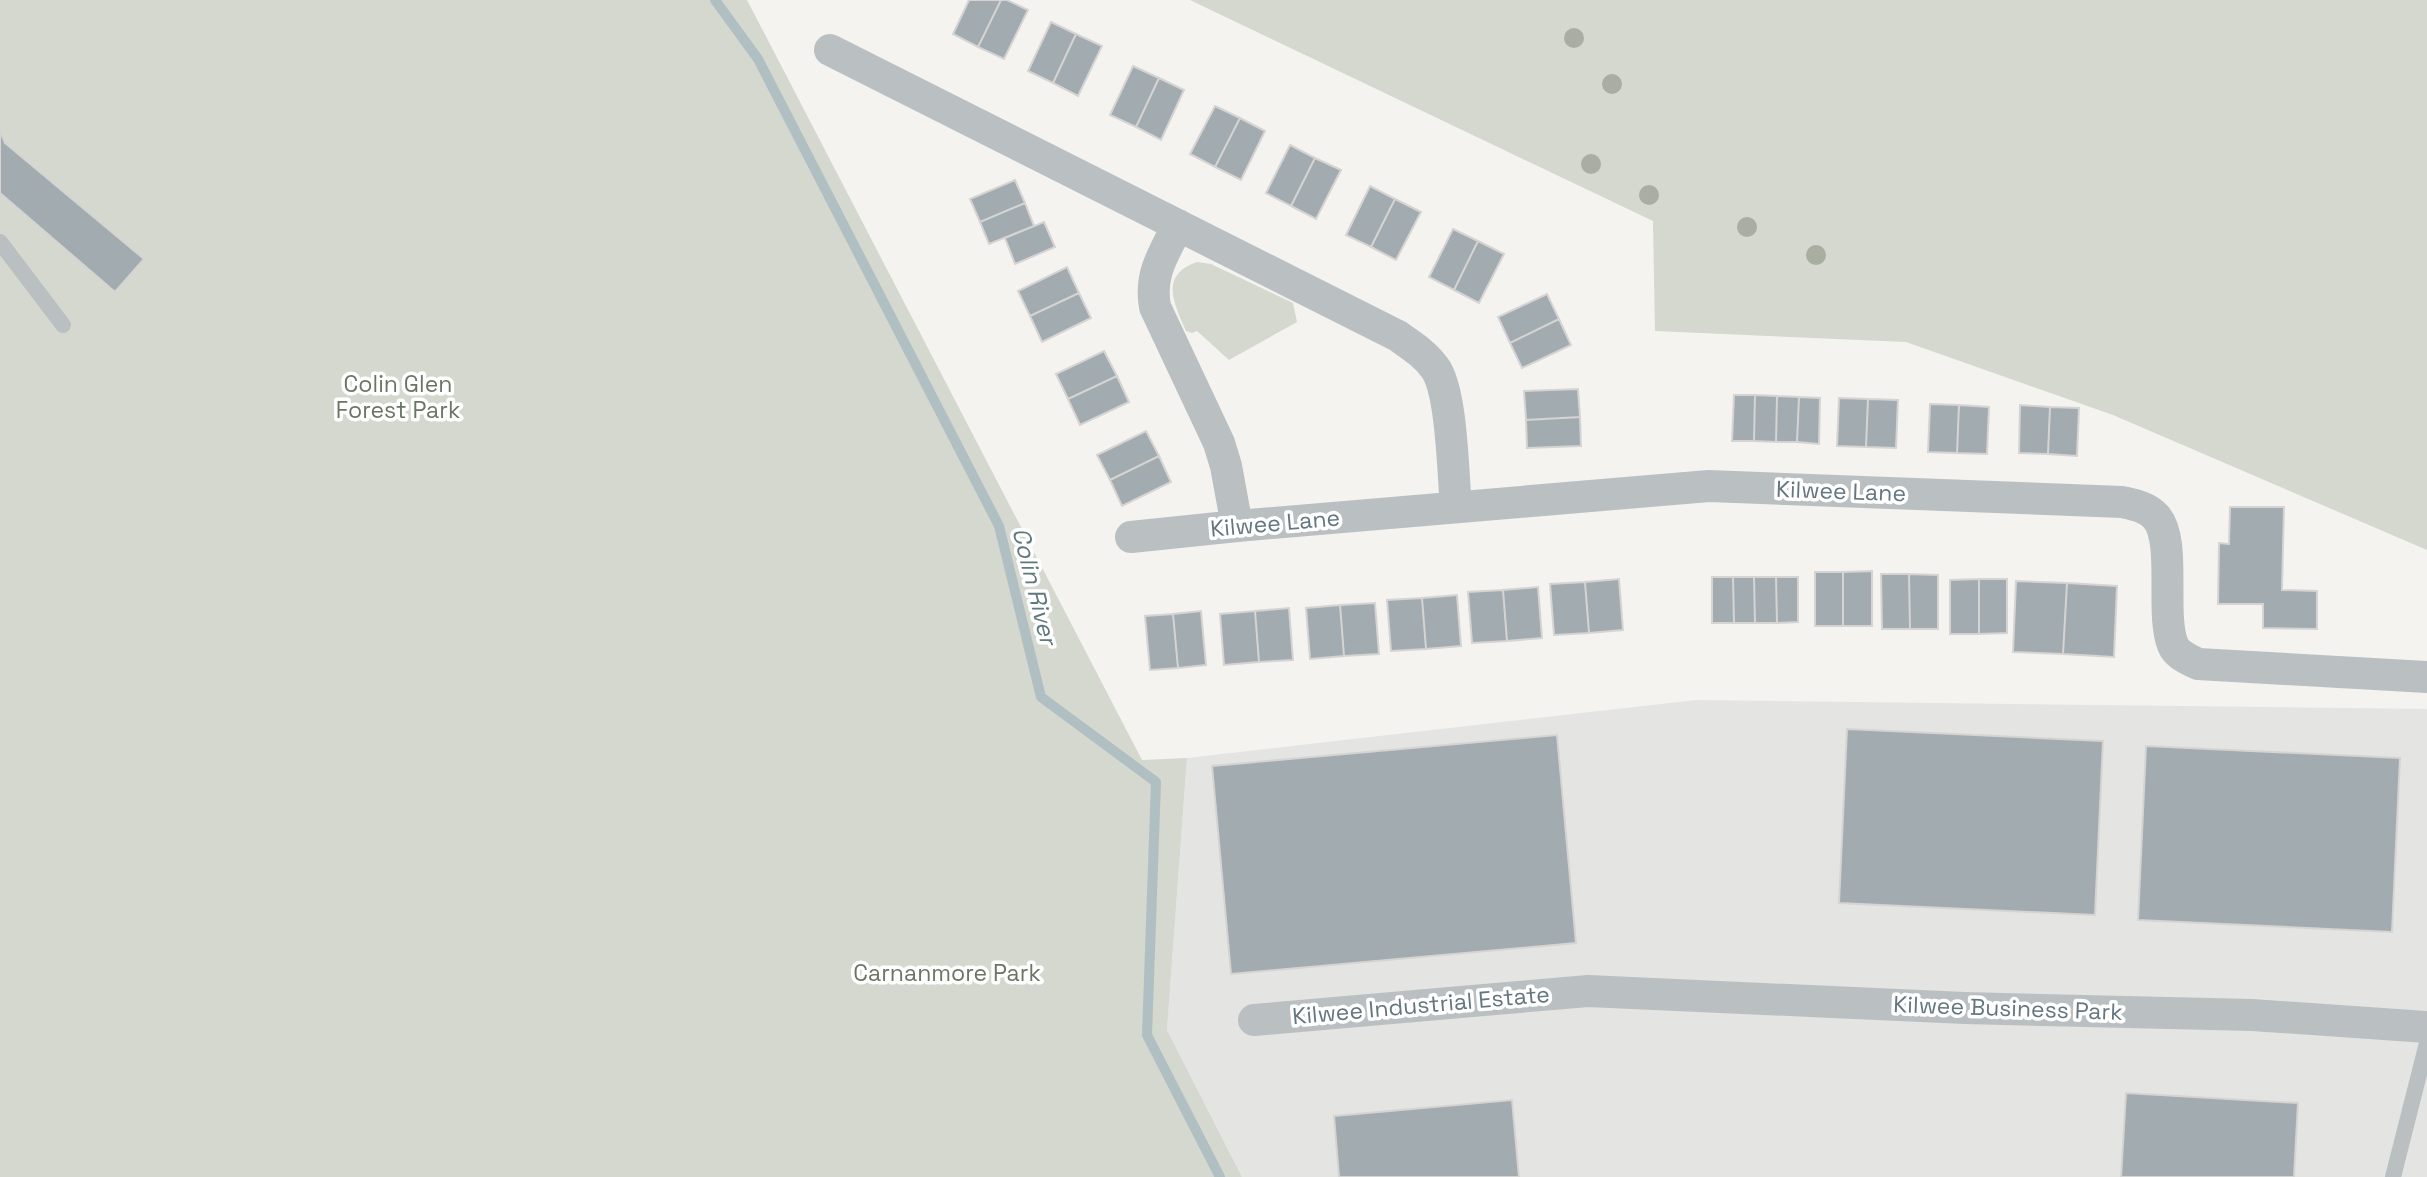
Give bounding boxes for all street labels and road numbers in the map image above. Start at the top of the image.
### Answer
street label: Kilwee Lane [1775,474,1907,508]
street label: Kilwee Lane [1209,502,1341,544]
street label: Kilwee Industrial Estate [1291,979,1551,1031]
street label: Kilwee Business Park [1893,989,2123,1027]

